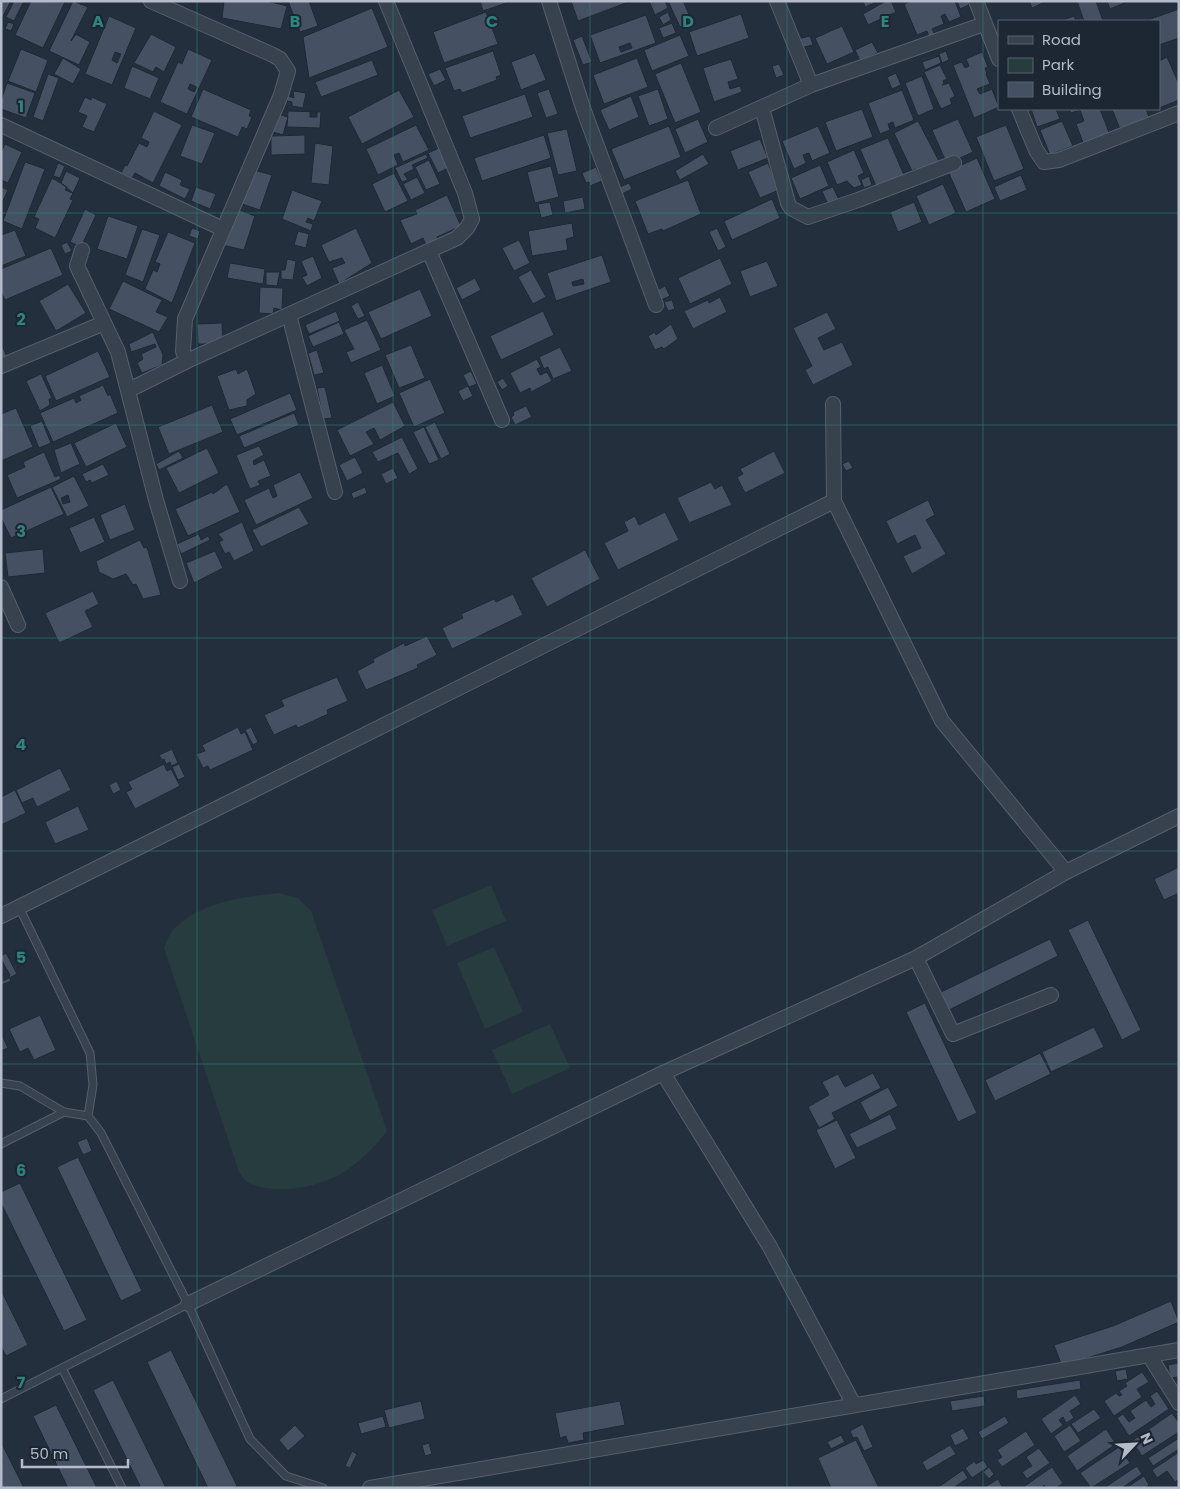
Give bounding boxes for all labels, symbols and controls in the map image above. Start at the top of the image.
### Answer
text: A [92,10,104,33]
text: B [290,10,300,33]
text: C [486,10,498,33]
text: D [682,10,694,33]
text: E [881,10,889,33]
legend [998,20,1160,110]
text: Road [1042,29,1081,50]
text: Park [1042,54,1074,75]
text: Building [1042,79,1102,100]
text: 1 [18,95,24,118]
text: 2 [16,308,26,331]
text: 3 [16,520,26,543]
text: 4 [16,733,27,756]
text: 5 [16,946,26,969]
text: 6 [16,1159,26,1182]
text: 7 [17,1371,26,1394]
north arrow [1110,1419,1160,1469]
text: N [1135,1430,1158,1448]
scale bar [22,1436,129,1468]
text: 50 m [30,1443,68,1464]

